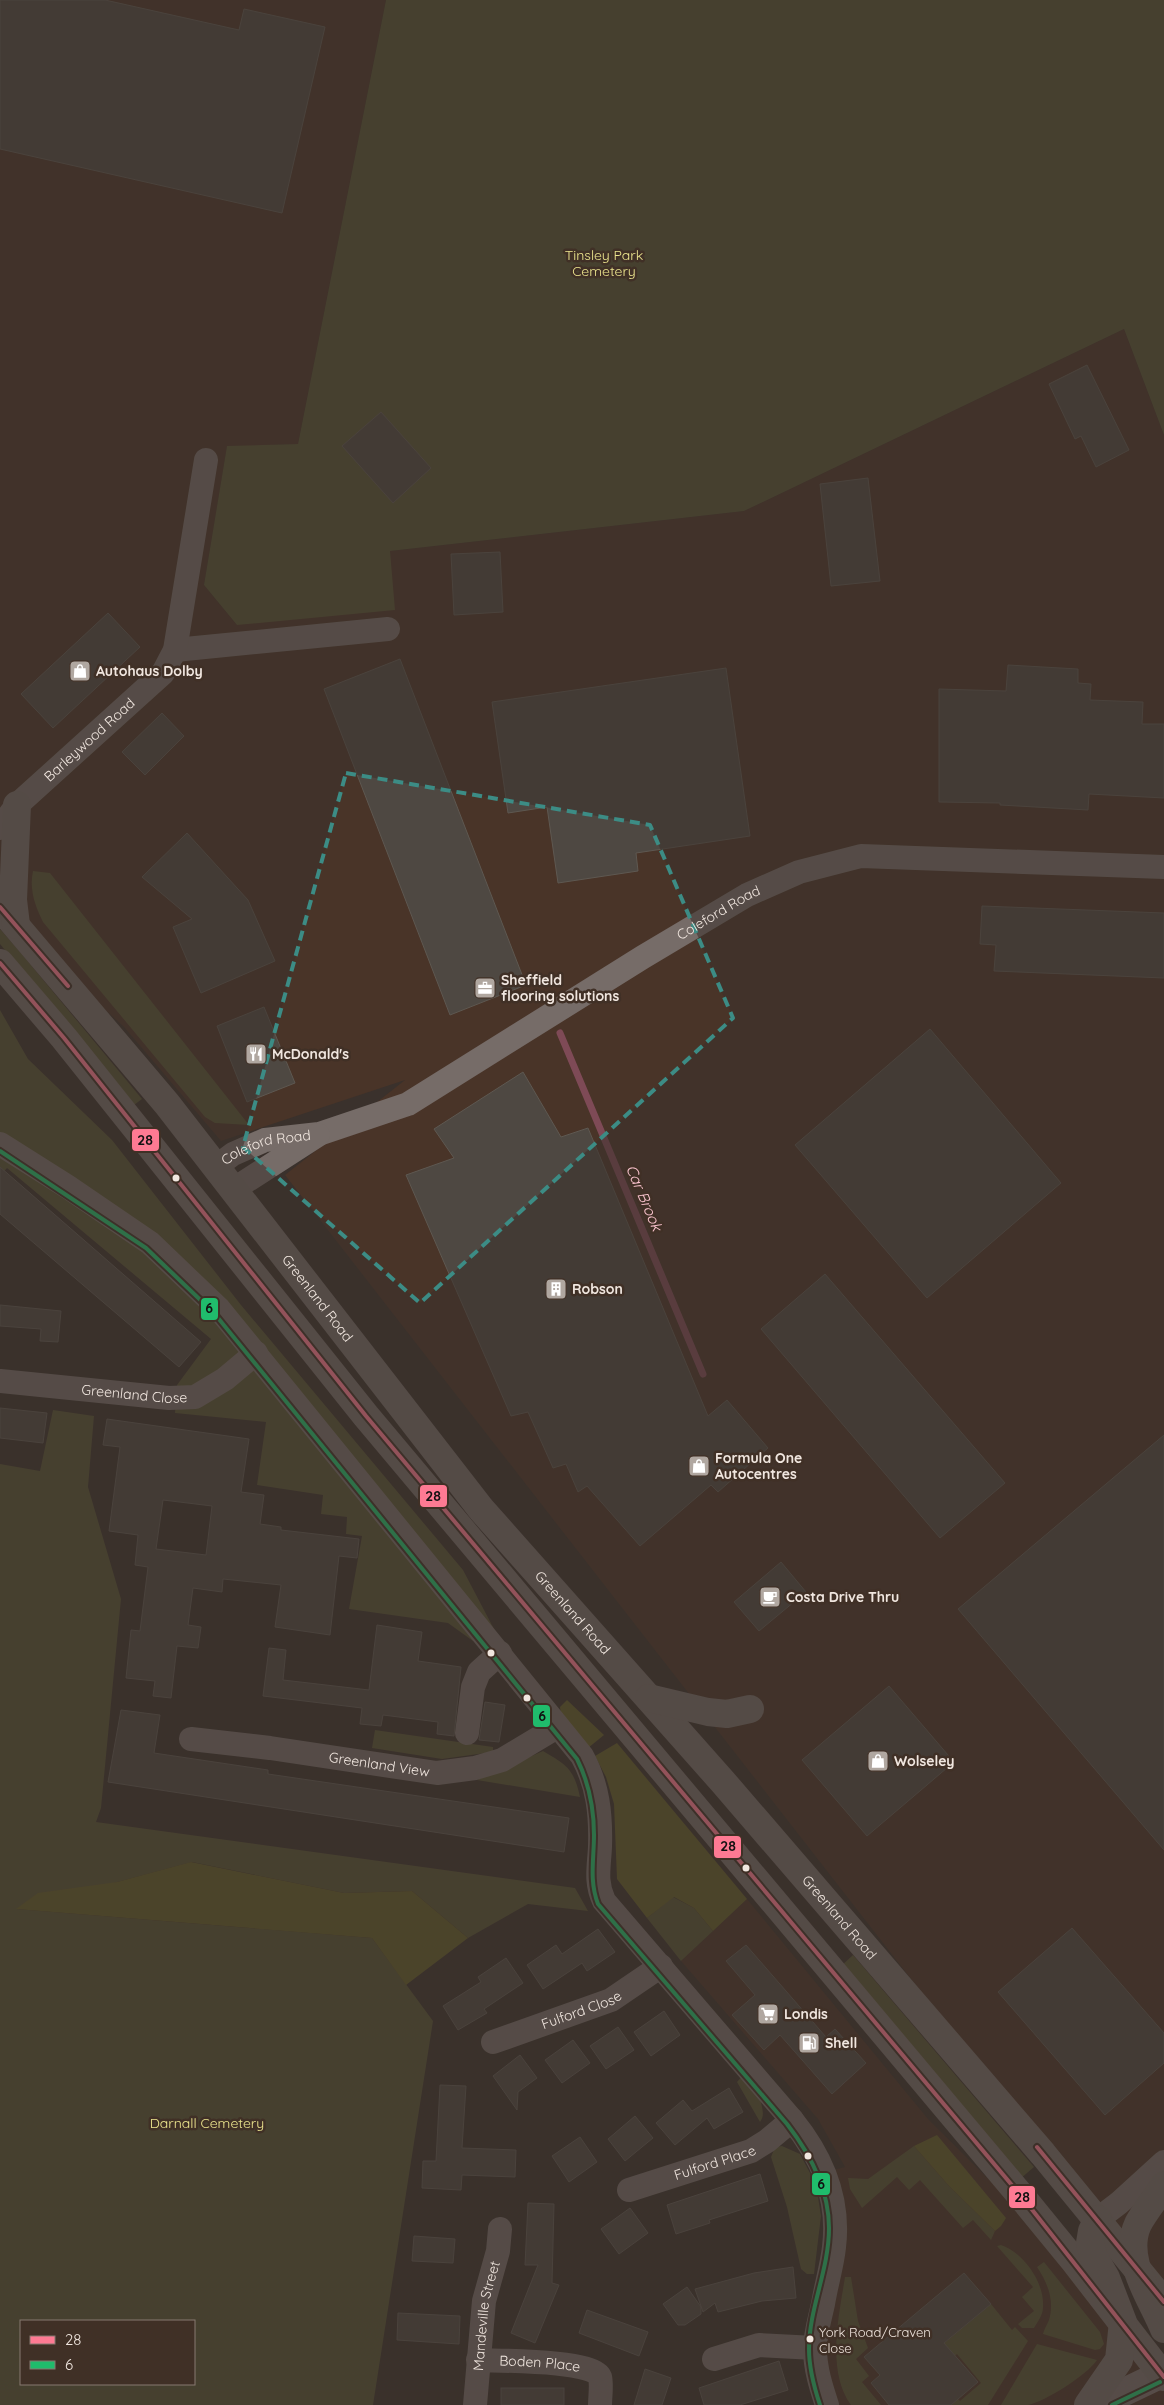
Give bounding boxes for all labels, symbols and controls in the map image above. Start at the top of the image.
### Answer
park label: Tinsley Park Cemetery [565,246,643,280]
shop icon: Autohaus Dolby [68,659,92,683]
place label: Autohaus Dolby [96,662,203,680]
street label: Barleywood Road [40,694,138,785]
street label: Coleford Road [673,881,763,944]
place label: Sheffield flooring solutions [501,971,619,1005]
office icon: Sheffield flooring solutions [473,976,497,1000]
restaurant icon: McDonald's [244,1042,268,1066]
place label: McDonald's [272,1045,349,1063]
street label: Coleford Road [217,1126,312,1169]
line badge: 28 [131,1128,160,1152]
text: 28 [137,1131,153,1149]
water label: Car Brook [622,1162,668,1236]
unlabelled marker [171,1173,181,1183]
street label: Greenland Road [278,1251,357,1345]
building icon: Robson [544,1277,568,1301]
place label: Robson [572,1280,623,1298]
line badge: 6 [200,1297,219,1321]
text: 6 [205,1299,213,1317]
street label: Greenland Close [81,1380,188,1407]
place label: Formula One Autocentres [715,1449,802,1483]
shop icon: Formula One Autocentres [687,1454,711,1478]
line badge: 28 [419,1484,448,1508]
text: 28 [425,1487,441,1505]
street label: Greenland Road [531,1567,614,1658]
cafe icon: Costa Drive Thru [758,1585,782,1609]
place label: Costa Drive Thru [786,1588,899,1606]
unlabelled marker [486,1648,496,1658]
unlabelled marker [522,1693,532,1703]
line badge: 6 [532,1704,551,1728]
text: 6 [538,1707,546,1725]
street label: Greenland View [328,1748,431,1781]
shop icon: Wolseley [866,1749,890,1773]
place label: Wolseley [894,1752,955,1770]
line badge: 28 [713,1835,742,1859]
text: 28 [720,1837,736,1855]
unlabelled marker [741,1863,751,1873]
street label: Greenland Road [798,1871,881,1963]
street label: Fulford Close [539,1986,625,2033]
supermarket icon: Londis [756,2002,780,2026]
place label: Londis [784,2005,828,2023]
fuel station icon: Shell [797,2031,821,2055]
place label: Shell [825,2034,857,2052]
park label: Darnall Cemetery [150,2114,264,2132]
street label: Fulford Place [672,2141,759,2184]
unlabelled marker [803,2151,813,2161]
line badge: 6 [811,2172,831,2196]
text: 6 [817,2175,825,2193]
line badge: 28 [1008,2185,1036,2209]
text: 28 [1014,2188,1030,2206]
street label: Mandeville Street [469,2259,504,2372]
legend [20,2320,195,2385]
place label: York Road/Craven Close [819,2324,931,2356]
text: 28 [65,2330,81,2349]
marker: York Road/Craven Close [805,2334,815,2344]
street label: Boden Place [499,2352,582,2376]
text: 6 [65,2355,73,2374]

